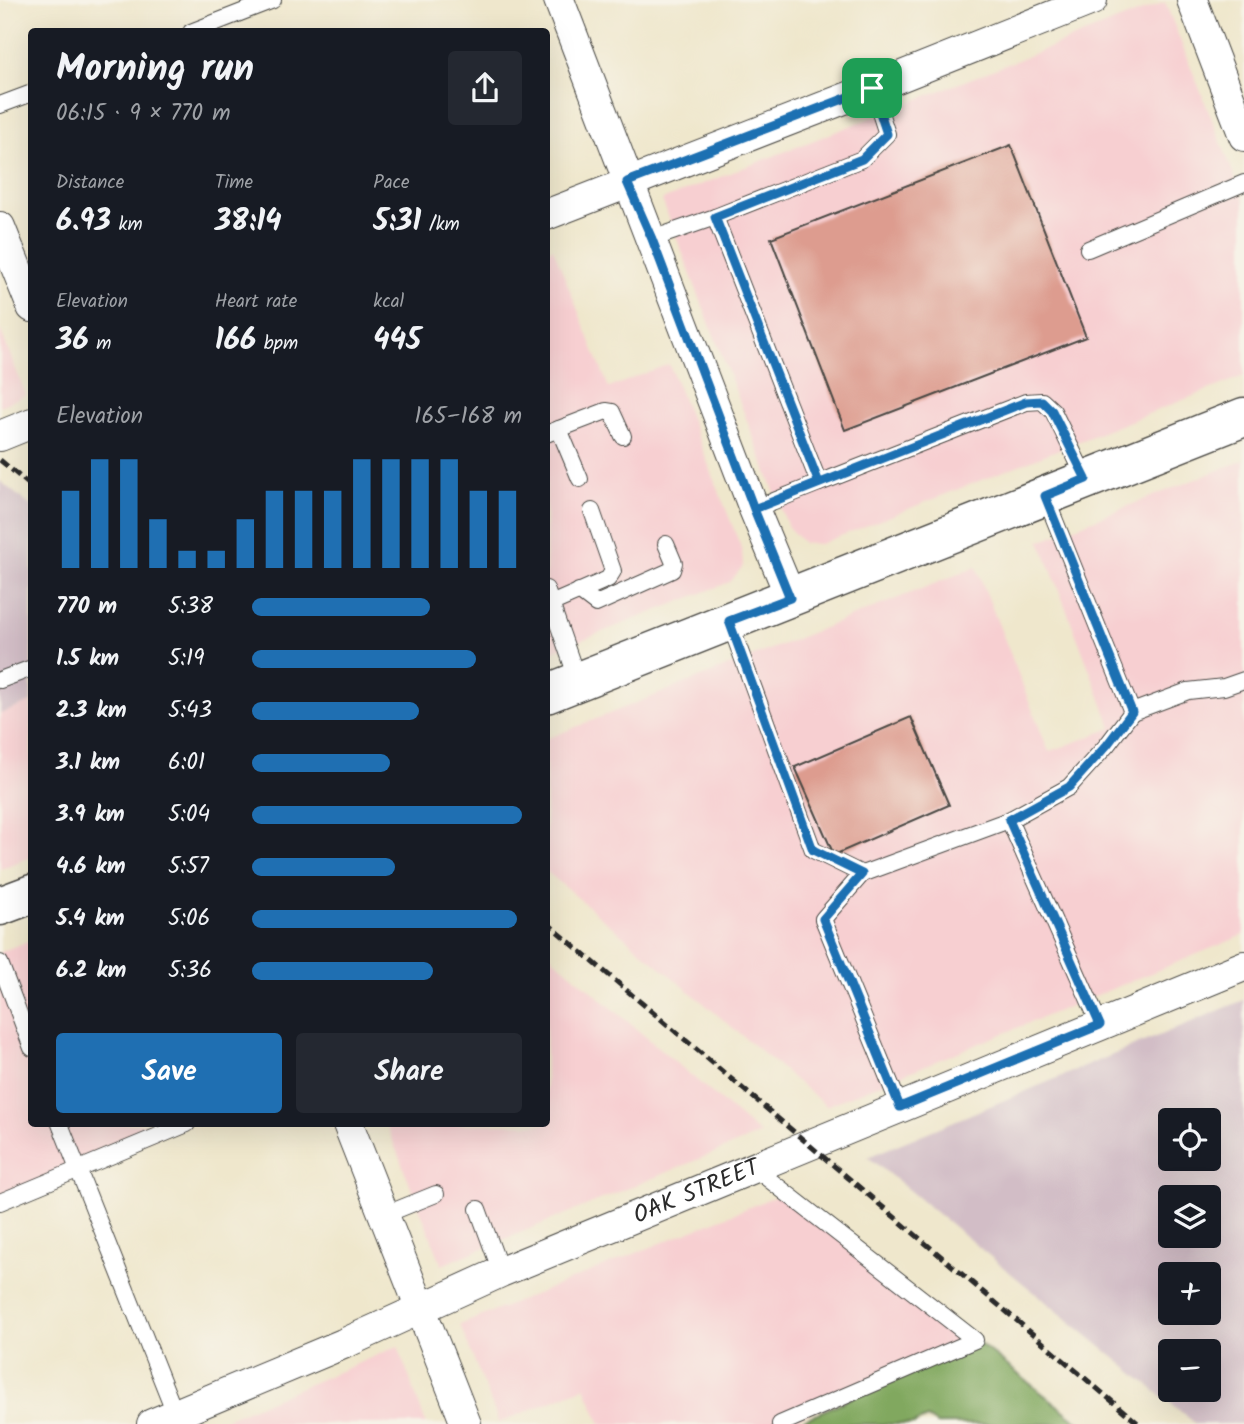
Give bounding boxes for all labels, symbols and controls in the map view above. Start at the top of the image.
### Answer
text: Morning run [56,40,254,100]
button: share [448,51,522,125]
pin [842,58,902,118]
icon: arrive [853,69,891,107]
text: 06:15 · 9 × 770 m [56,96,231,132]
text: Distance [56,168,124,198]
text: Time [215,168,253,198]
text: Pace [373,168,410,198]
text: 6.93 [56,198,111,246]
text: 38:14 [215,198,282,246]
text: 5:31 [373,198,421,246]
text: km [111,210,143,240]
text: /km [421,210,460,240]
text: Elevation [56,287,128,317]
text: Heart rate [215,287,297,317]
text: kcal [373,287,404,317]
text: 36 [56,317,89,365]
text: 166 [215,317,256,365]
text: 445 [373,317,421,365]
text: m [89,329,111,359]
text: bpm [256,329,298,359]
text: Elevation [56,399,143,435]
text: 165–168 m [414,399,522,435]
text: 770 m [56,589,117,625]
text: 5:38 [168,589,213,625]
text: 1.5 km [56,641,119,677]
text: 5:19 [168,641,204,677]
text: 2.3 km [56,693,126,729]
text: 5:43 [168,693,212,729]
text: 3.1 km [56,745,120,781]
text: 6:01 [168,745,205,781]
text: 3.9 km [56,797,125,833]
text: 5:04 [168,797,210,833]
text: 4.6 km [56,849,125,885]
text: 5:57 [168,849,209,885]
text: 5.4 km [56,901,125,937]
text: 5:06 [168,901,210,937]
text: 6.2 km [56,953,126,989]
text: 5:36 [168,953,212,989]
button: Save [56,1033,282,1113]
button: Share [296,1033,522,1113]
map controls [1158,1108,1221,1402]
button: locate [1158,1108,1221,1171]
street label: OAK STREET [627,1147,768,1235]
button: layers [1158,1185,1221,1248]
button: + [1158,1262,1221,1325]
button: − [1158,1339,1221,1402]

